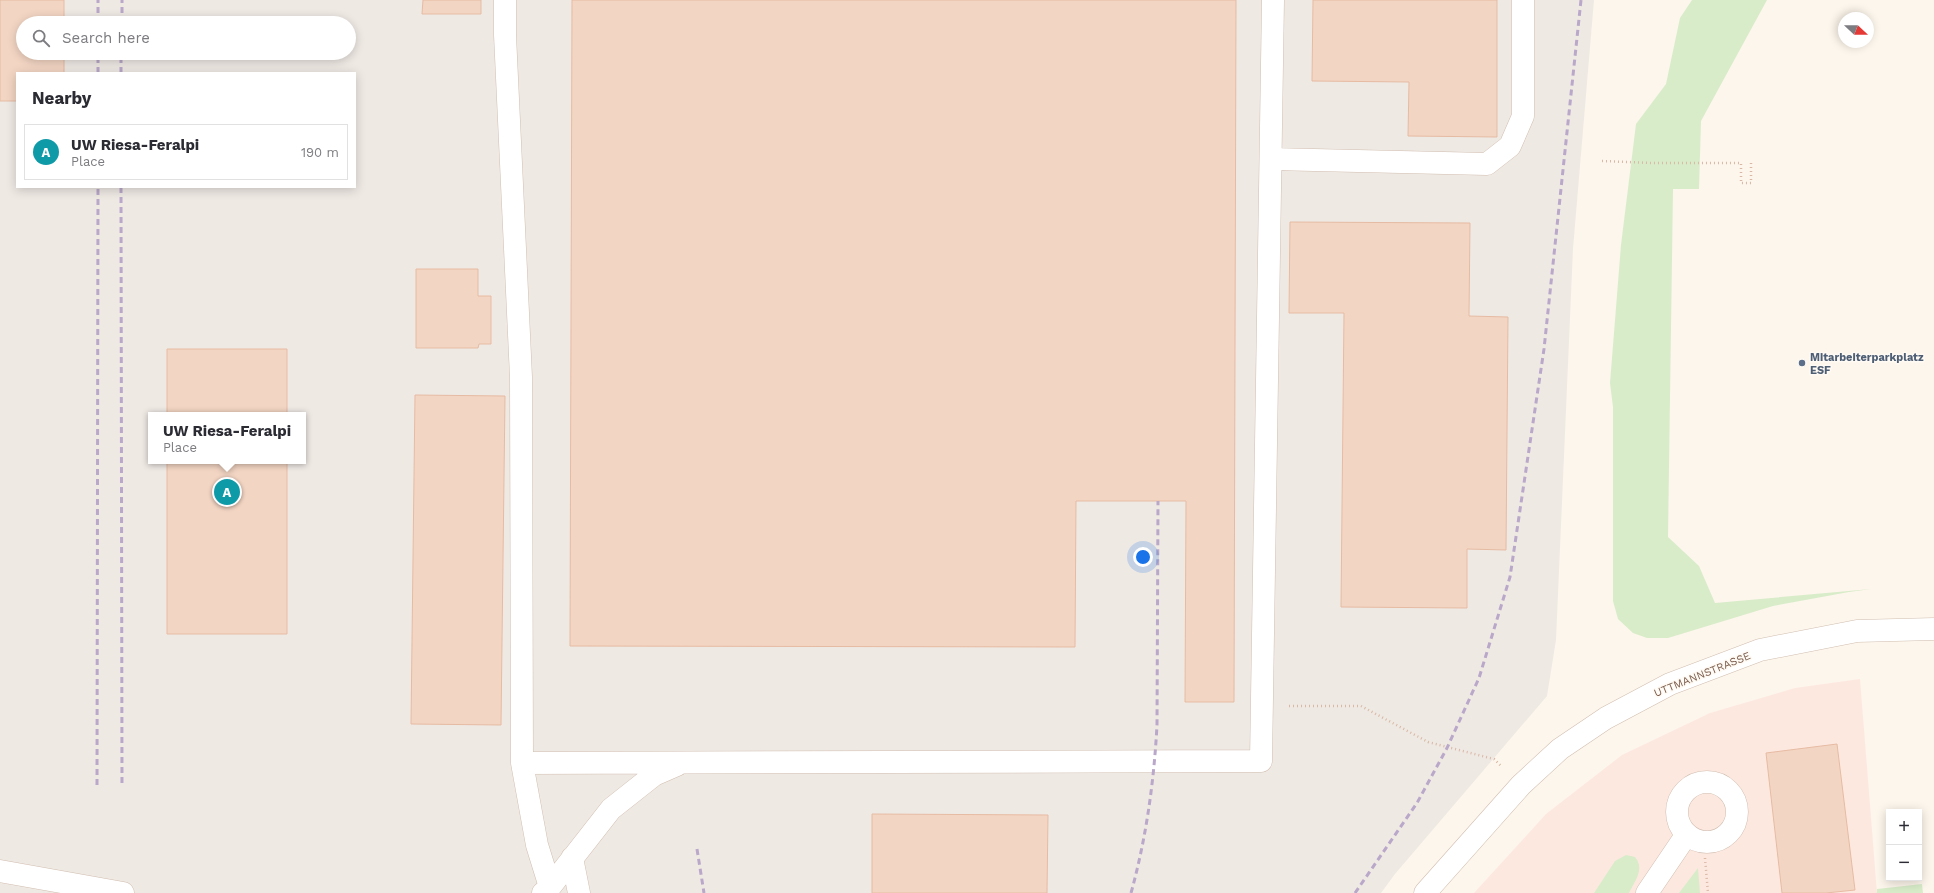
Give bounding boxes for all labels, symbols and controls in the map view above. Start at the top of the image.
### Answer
north arrow [1838,12,1874,48]
search box [16,16,356,60]
icon: search [30,27,52,49]
text: Search here [62,29,150,47]
text: Nearby [32,88,91,108]
text: UW Riesa-Feralpi [71,136,199,154]
text: A [42,145,50,160]
text: 190 m [301,145,339,160]
text: Place [71,154,105,169]
place label: Mitarbeiterparkplatz ESF [1810,351,1924,377]
marker: Mitarbeiterparkplatz ESF [1797,358,1807,368]
popup [148,412,306,464]
text: UW Riesa-Feralpi [163,422,291,440]
text: Place [163,440,197,455]
pin: A [214,477,240,507]
your location [1133,547,1153,567]
street label: UTTMANNSTRASSE [1652,649,1752,700]
map controls [1886,809,1922,881]
button: + [1886,809,1922,845]
button: − [1886,845,1922,881]

